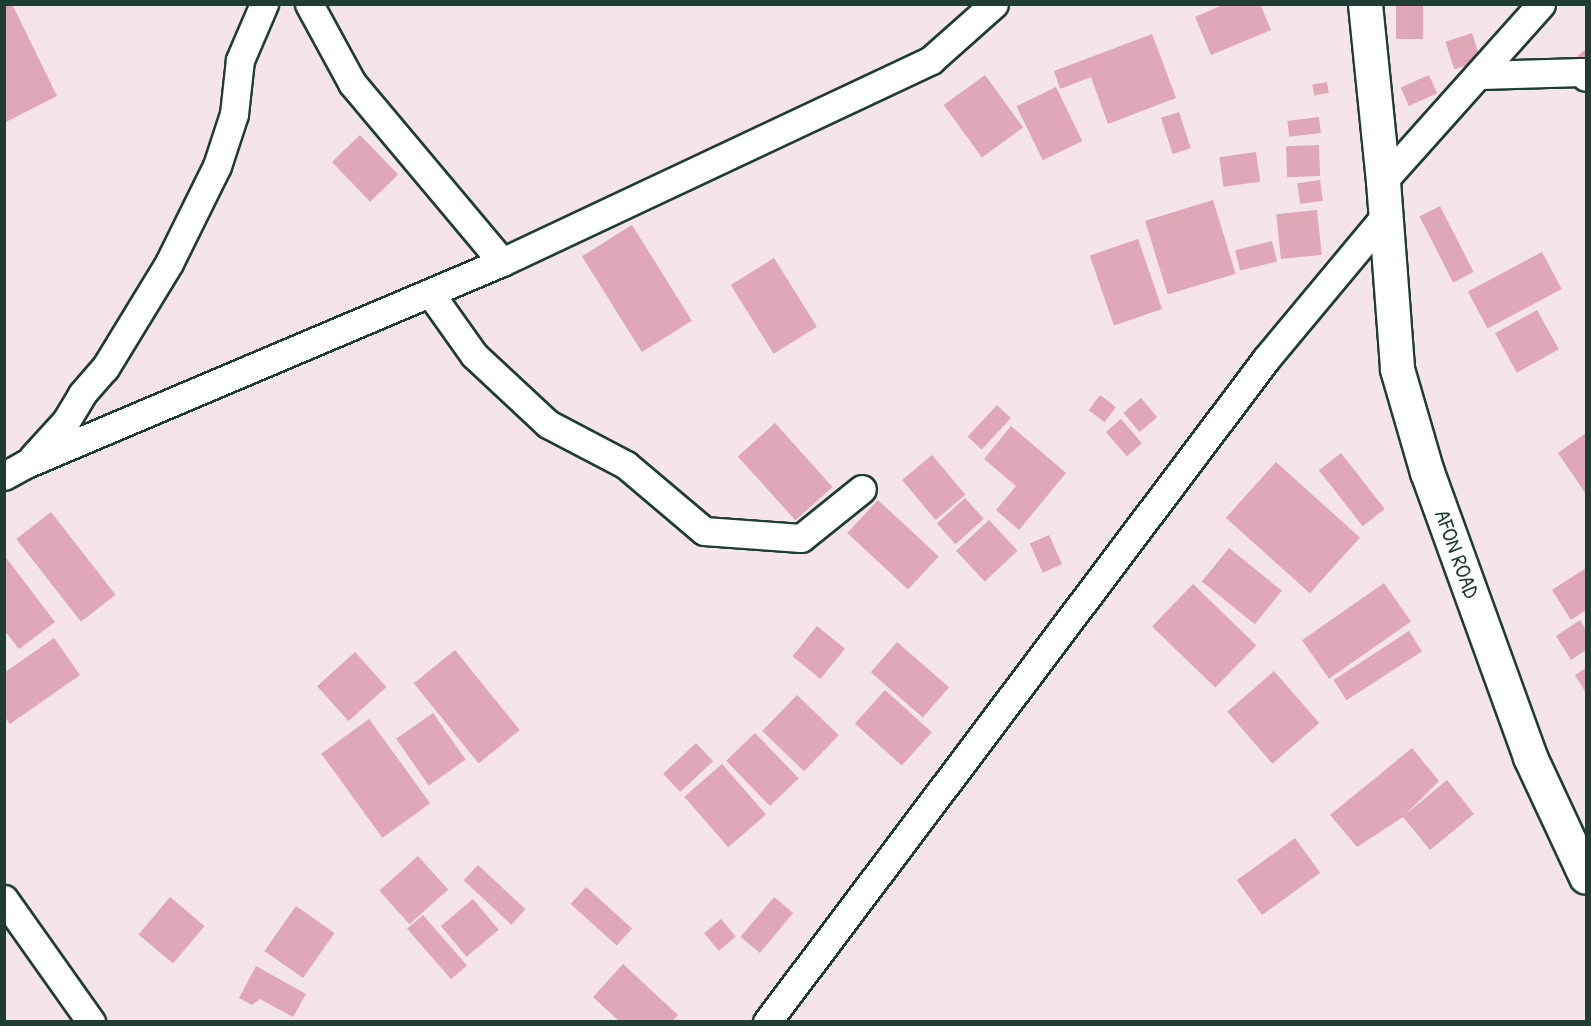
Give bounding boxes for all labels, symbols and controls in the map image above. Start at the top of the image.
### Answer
street label: AFON ROAD [1429,507,1485,601]

